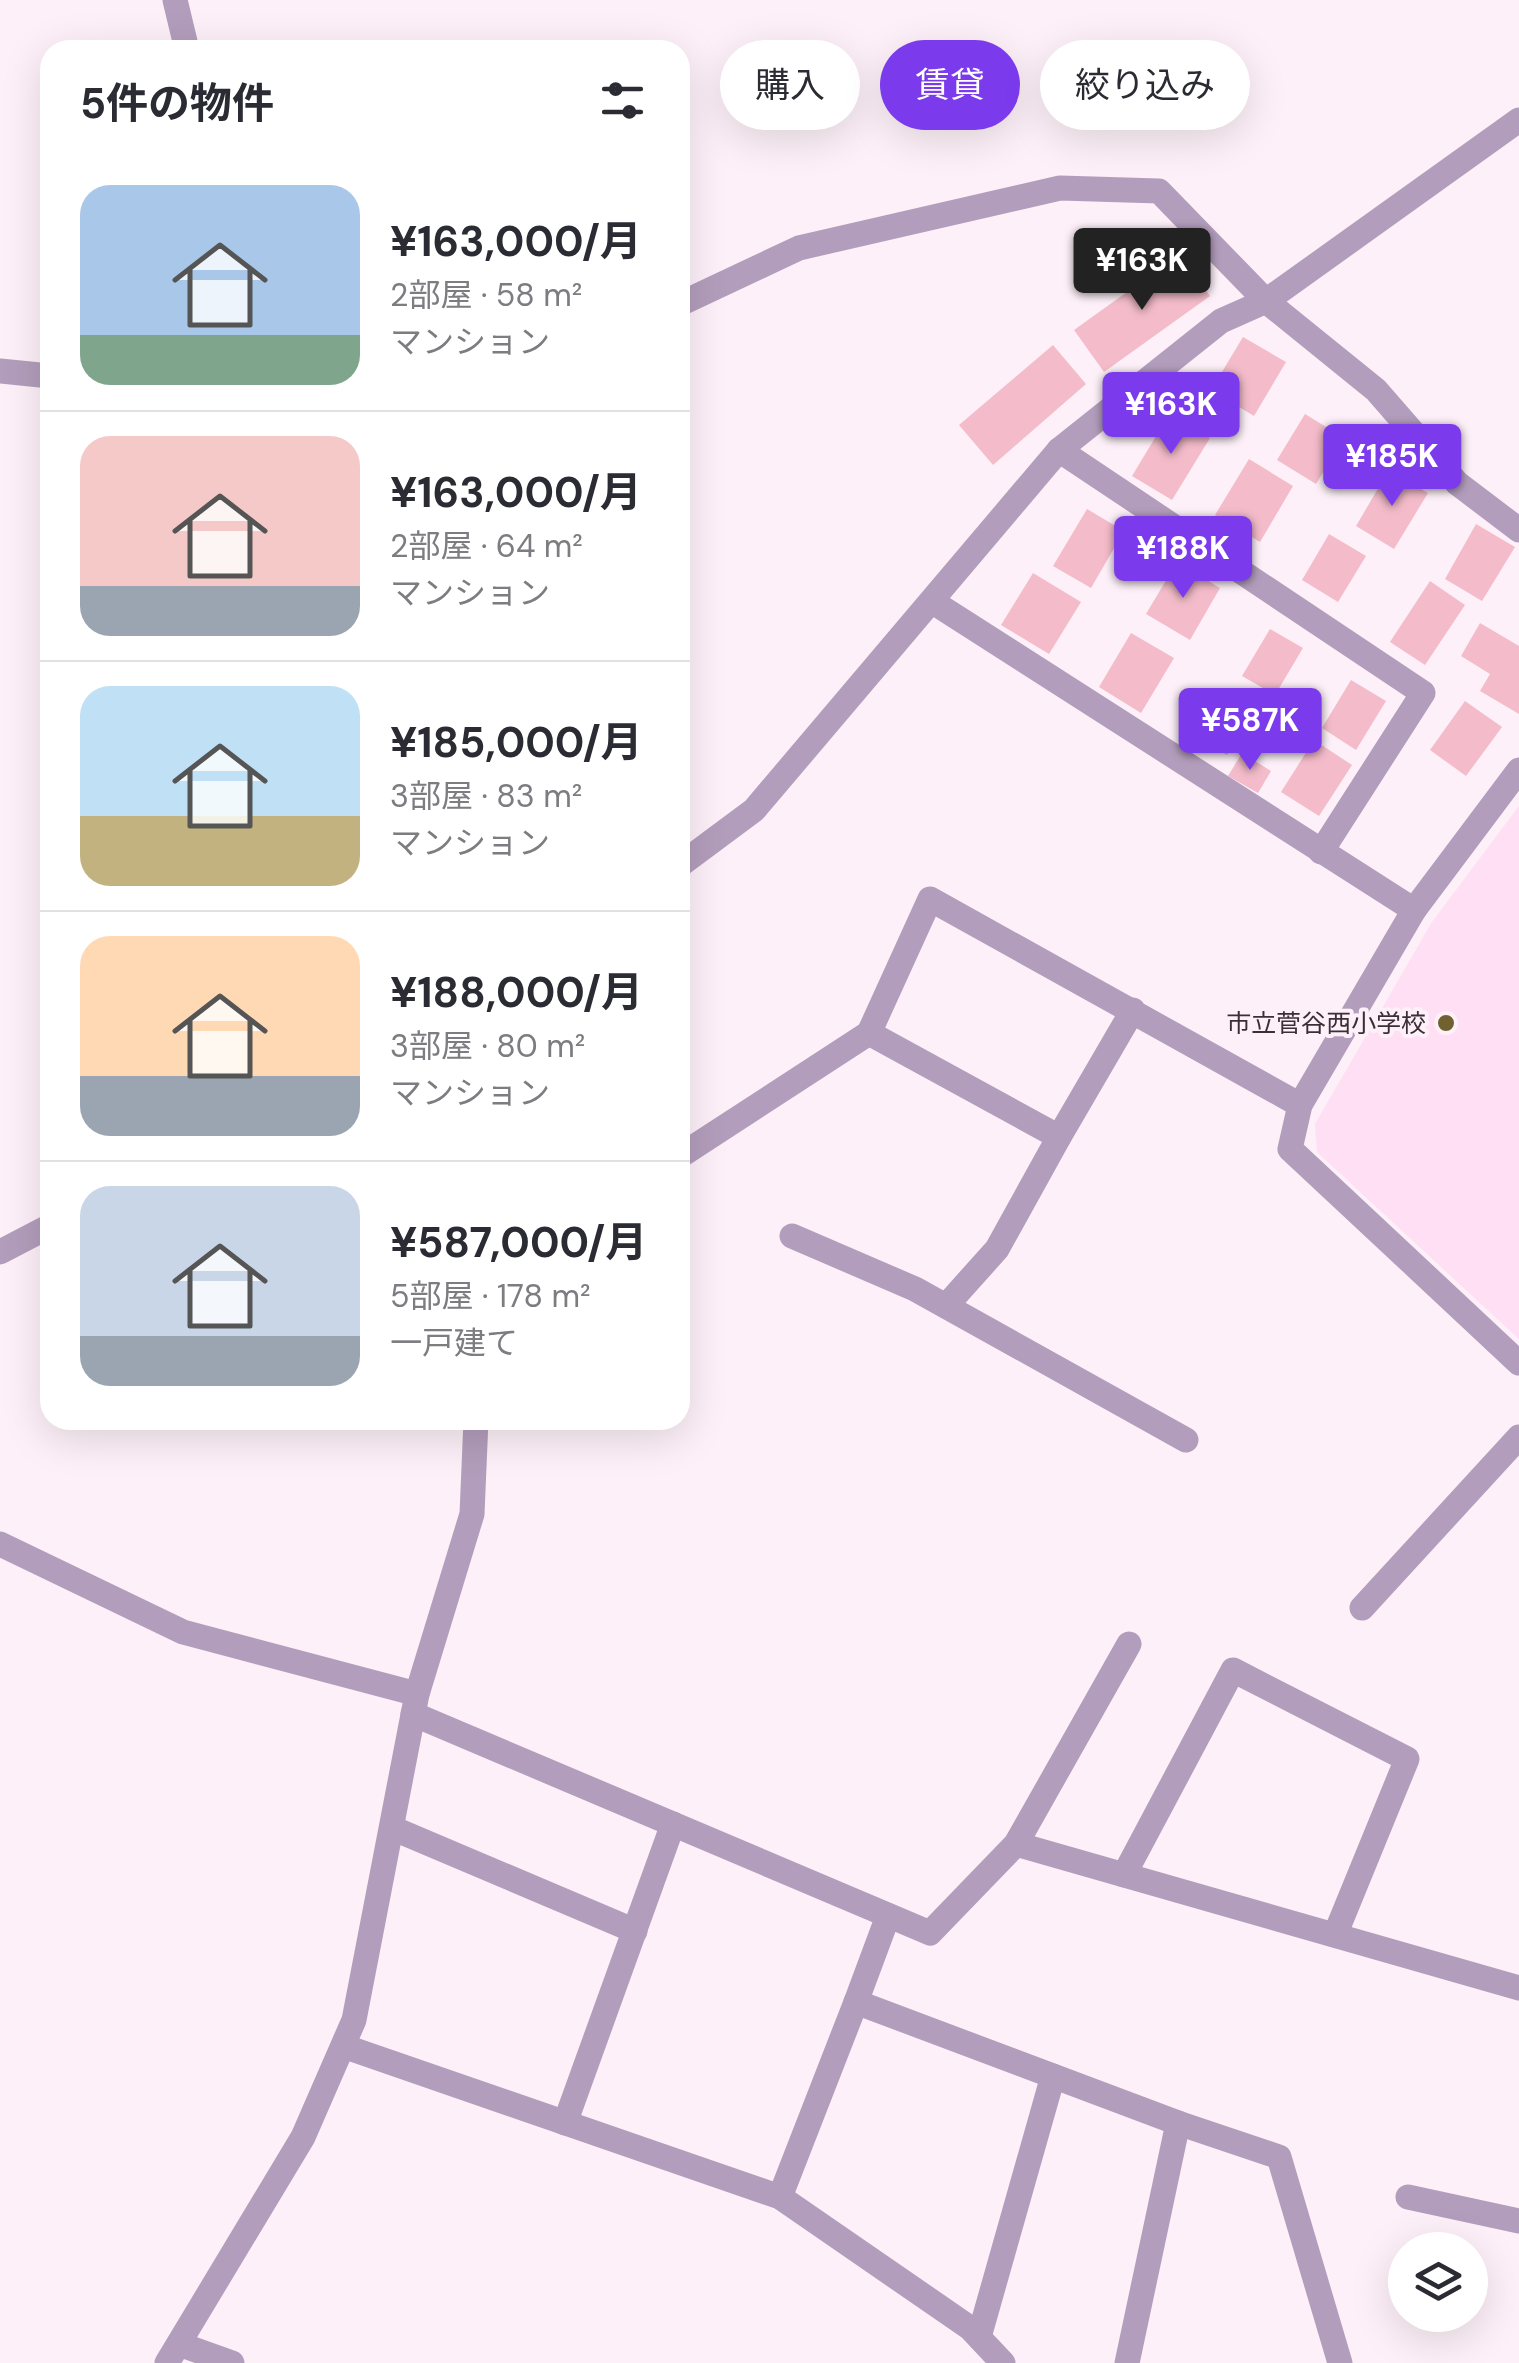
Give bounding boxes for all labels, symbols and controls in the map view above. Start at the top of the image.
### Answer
chip: 購入 [720,40,860,130]
chip: 賃貸 [880,40,1020,130]
chip: 絞り込み [1040,40,1250,130]
icon: filters [595,73,650,128]
text: 5件の物件 [80,76,274,131]
text: ¥163,000/月 [390,214,642,269]
icon: home [160,225,280,345]
pin: ¥163K [1072,228,1212,313]
text: ¥163K [1096,239,1188,281]
text: 2部屋 · 58 m² [390,274,582,316]
text: マンション [390,321,550,363]
pin: ¥163K [1101,372,1241,457]
text: ¥163K [1125,383,1217,425]
pin: ¥185K [1322,424,1462,509]
text: ¥185K [1345,435,1439,477]
text: ¥163,000/月 [390,465,642,520]
icon: home [160,476,280,596]
pin: ¥188K [1113,516,1253,601]
text: 2部屋 · 64 m² [390,525,583,567]
text: ¥188K [1136,527,1230,569]
text: マンション [390,572,550,614]
pin: ¥587K [1180,688,1320,773]
text: ¥587K [1201,699,1299,741]
text: ¥185,000/月 [390,715,643,770]
icon: home [160,726,280,846]
text: 3部屋 · 83 m² [390,775,582,817]
text: マンション [390,822,550,864]
text: ¥188,000/月 [390,965,643,1020]
icon: home [160,976,280,1096]
place label: 市立菅谷西小学校 [1226,1007,1426,1040]
marker: 市立菅谷西小学校 [1435,1012,1457,1034]
text: 3部屋 · 80 m² [390,1025,585,1067]
text: マンション [390,1072,550,1114]
text: ¥587,000/月 [390,1215,647,1270]
icon: home [160,1226,280,1346]
text: 5部屋 · 178 m² [390,1275,590,1317]
text: 一戸建て [390,1322,518,1364]
map controls [1388,2232,1488,2332]
button: layers [1388,2232,1488,2332]

